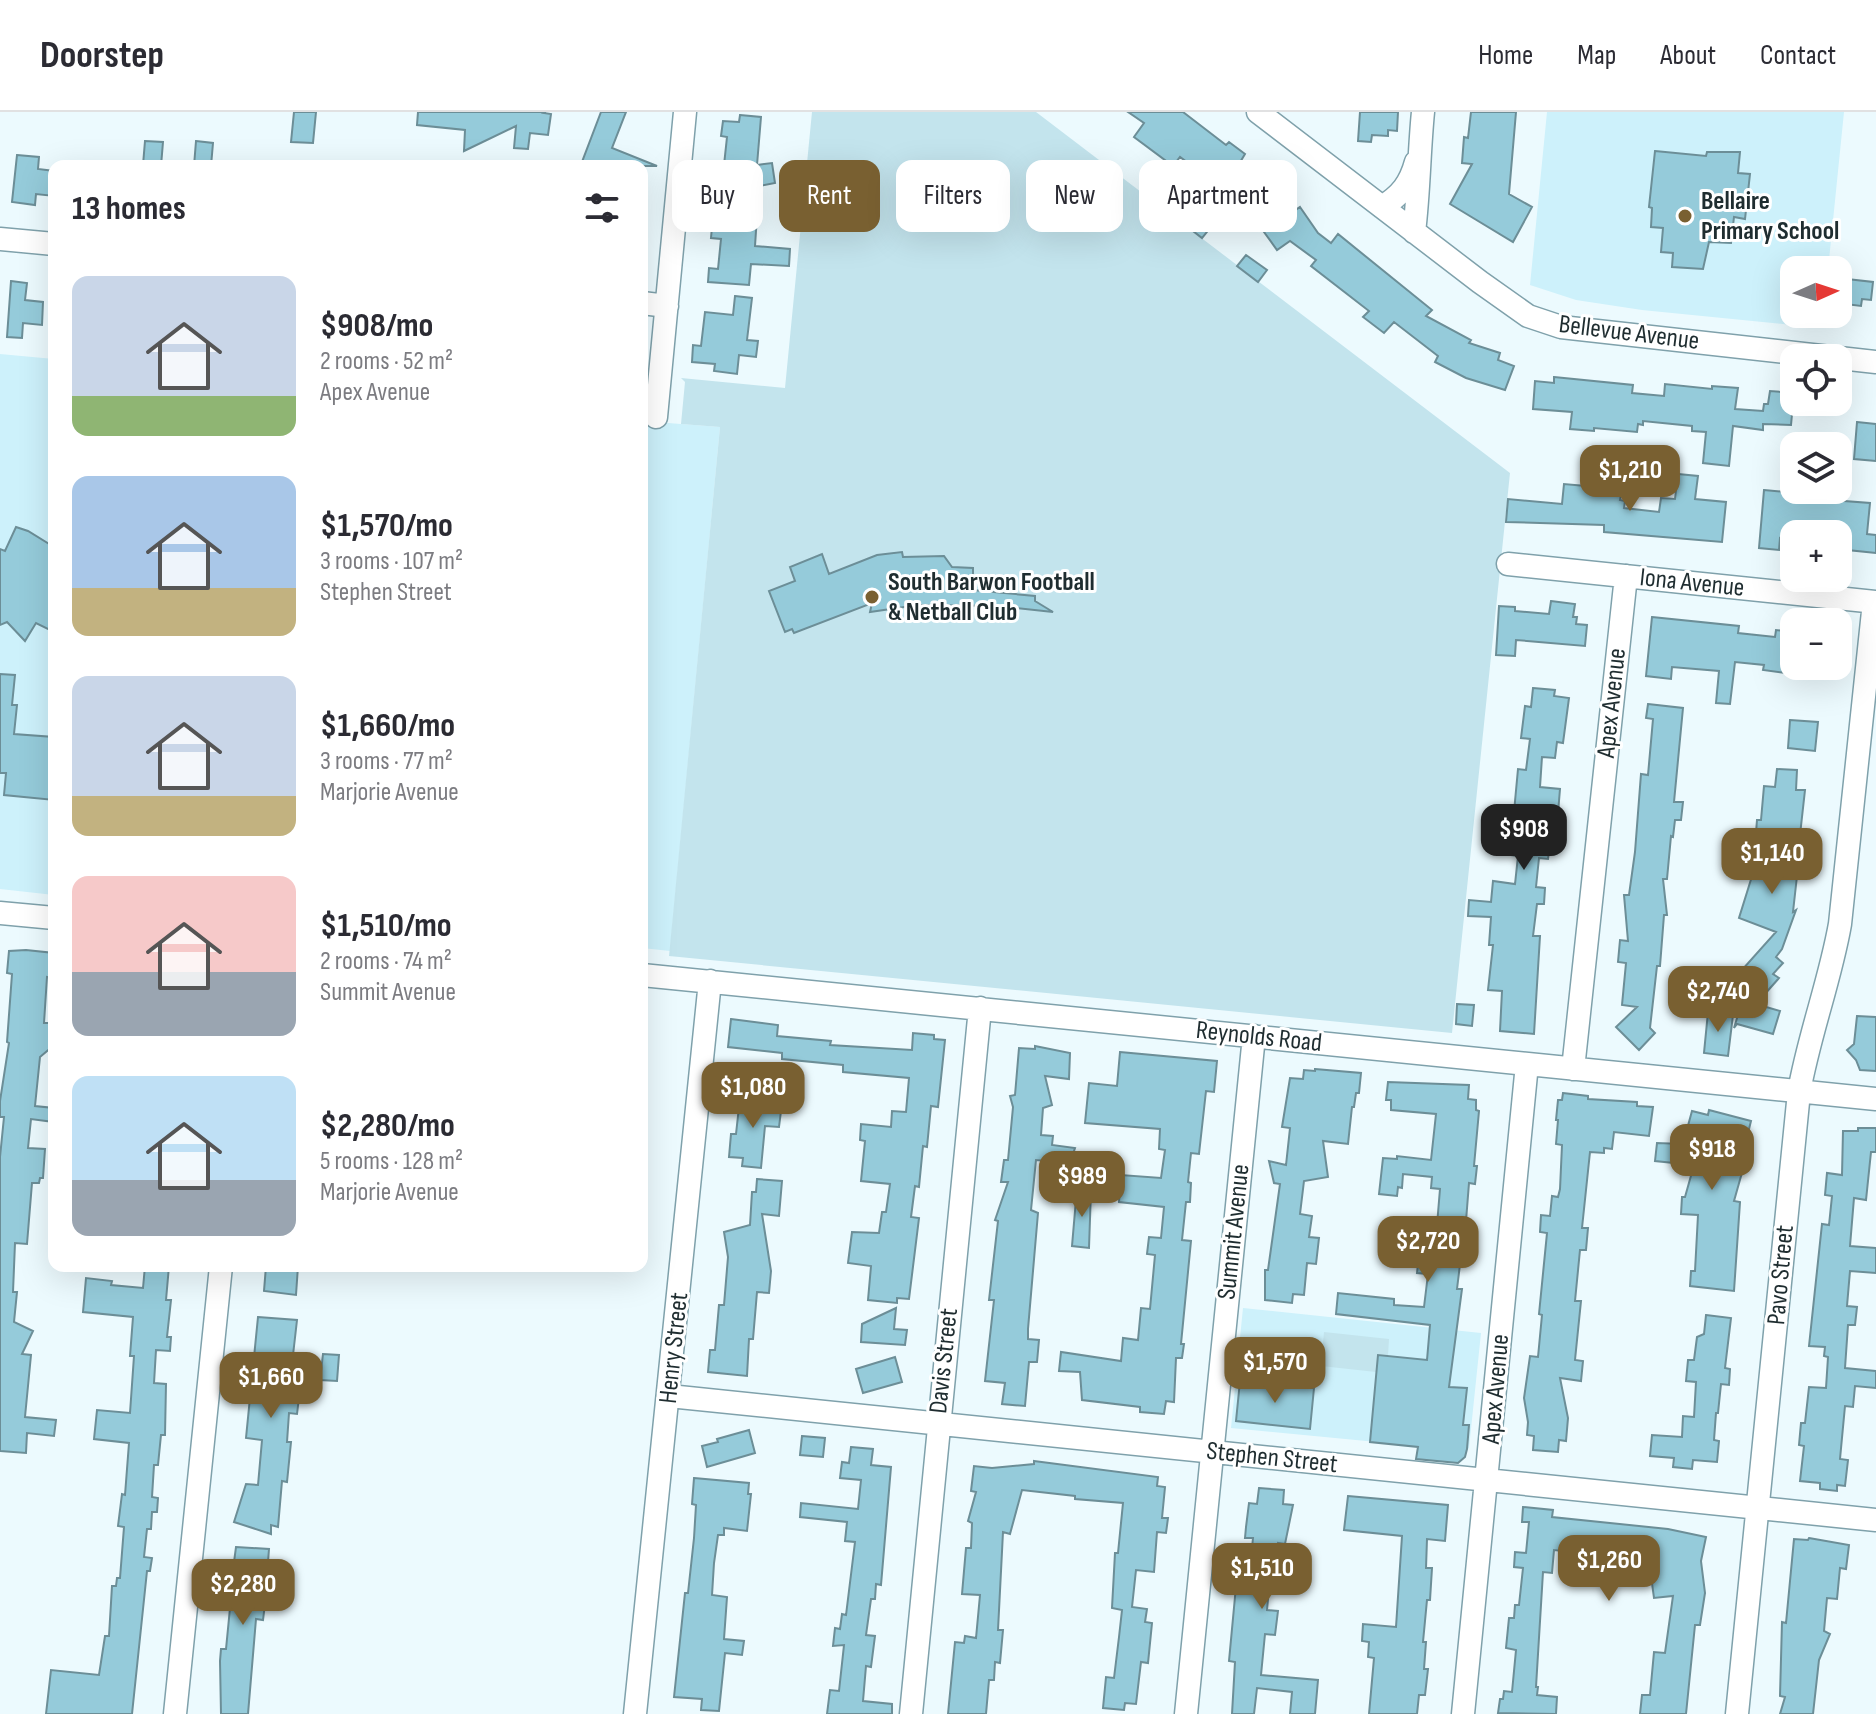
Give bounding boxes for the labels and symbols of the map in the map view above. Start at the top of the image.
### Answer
place label: Bellaire Primary School [1701,186,1839,247]
marker: Bellaire Primary School [1676,207,1694,225]
north arrow [1780,256,1852,328]
street label: Bellevue Avenue [1557,309,1701,357]
pin: $1,210 [1565,445,1695,513]
street label: Iona Avenue [1638,562,1746,604]
place label: South Barwon Football & Netball Club [888,567,1095,628]
marker: South Barwon Football & Netball Club [863,588,881,606]
street label: Apex Avenue [1591,647,1633,760]
pin: $908 [1477,804,1571,872]
pin: $1,140 [1707,828,1837,896]
pin: $2,740 [1653,966,1783,1034]
street label: Reynolds Road [1195,1015,1323,1059]
pin: $1,080 [688,1062,818,1130]
pin: $918 [1665,1124,1759,1192]
pin: $989 [1035,1151,1129,1219]
street label: Summit Avenue [1211,1163,1257,1301]
pin: $2,720 [1363,1216,1493,1284]
street label: Pavo Street [1761,1224,1801,1326]
street label: Henry Street [653,1291,695,1405]
street label: Davis Street [923,1307,965,1415]
street label: Apex Avenue [1476,1333,1516,1446]
pin: $1,570 [1210,1337,1340,1405]
pin: $1,660 [206,1352,336,1420]
street label: Stephen Street [1205,1436,1339,1480]
pin: $1,260 [1544,1535,1674,1603]
pin: $1,510 [1197,1543,1327,1611]
pin: $2,280 [178,1559,308,1627]

